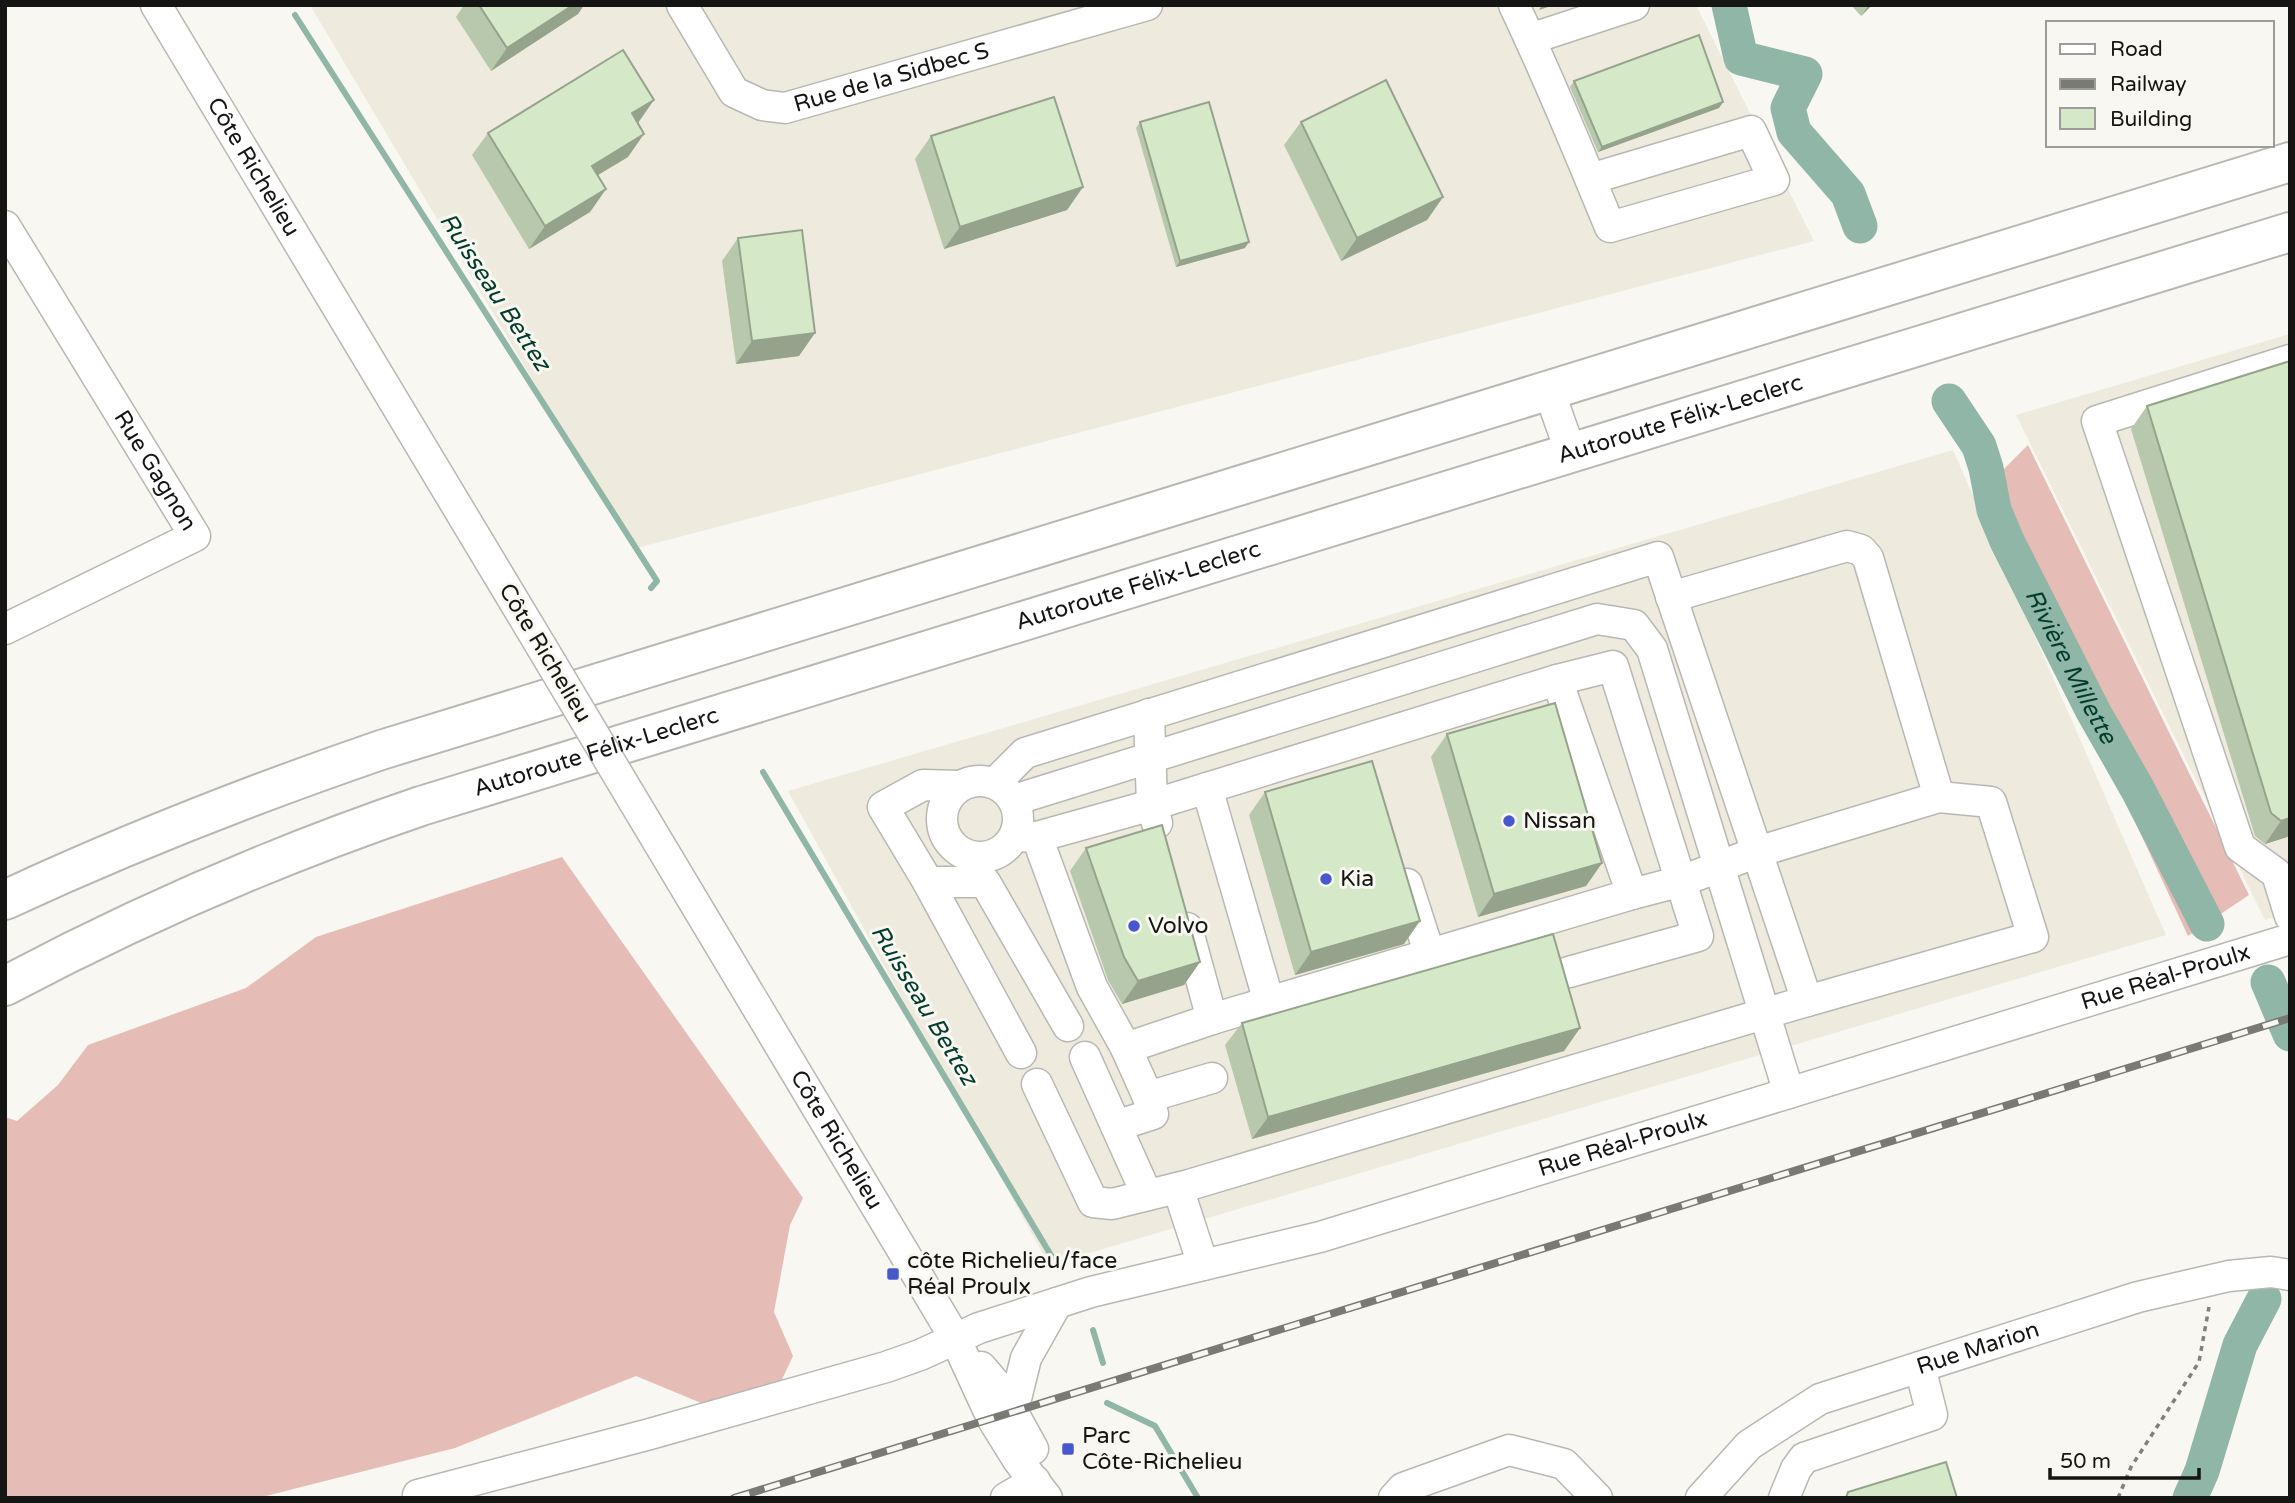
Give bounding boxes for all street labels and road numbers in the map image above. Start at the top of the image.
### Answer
street label: Rue de la Sidbec S [790,37,992,119]
street label: Côte Richelieu [201,92,306,242]
street label: Autoroute Félix-Leclerc [1554,369,1806,470]
street label: Rue Gagnon [107,405,203,536]
street label: Autoroute Félix-Leclerc [1012,535,1264,636]
street label: Côte Richelieu [493,579,597,727]
street label: Autoroute Félix-Leclerc [470,701,722,803]
street label: Rue Réal-Proulx [2078,938,2254,1016]
street label: Côte Richelieu [784,1065,889,1215]
street label: Rue Réal-Proulx [1535,1105,1711,1183]
street label: Rue Marion [1913,1316,2043,1381]

